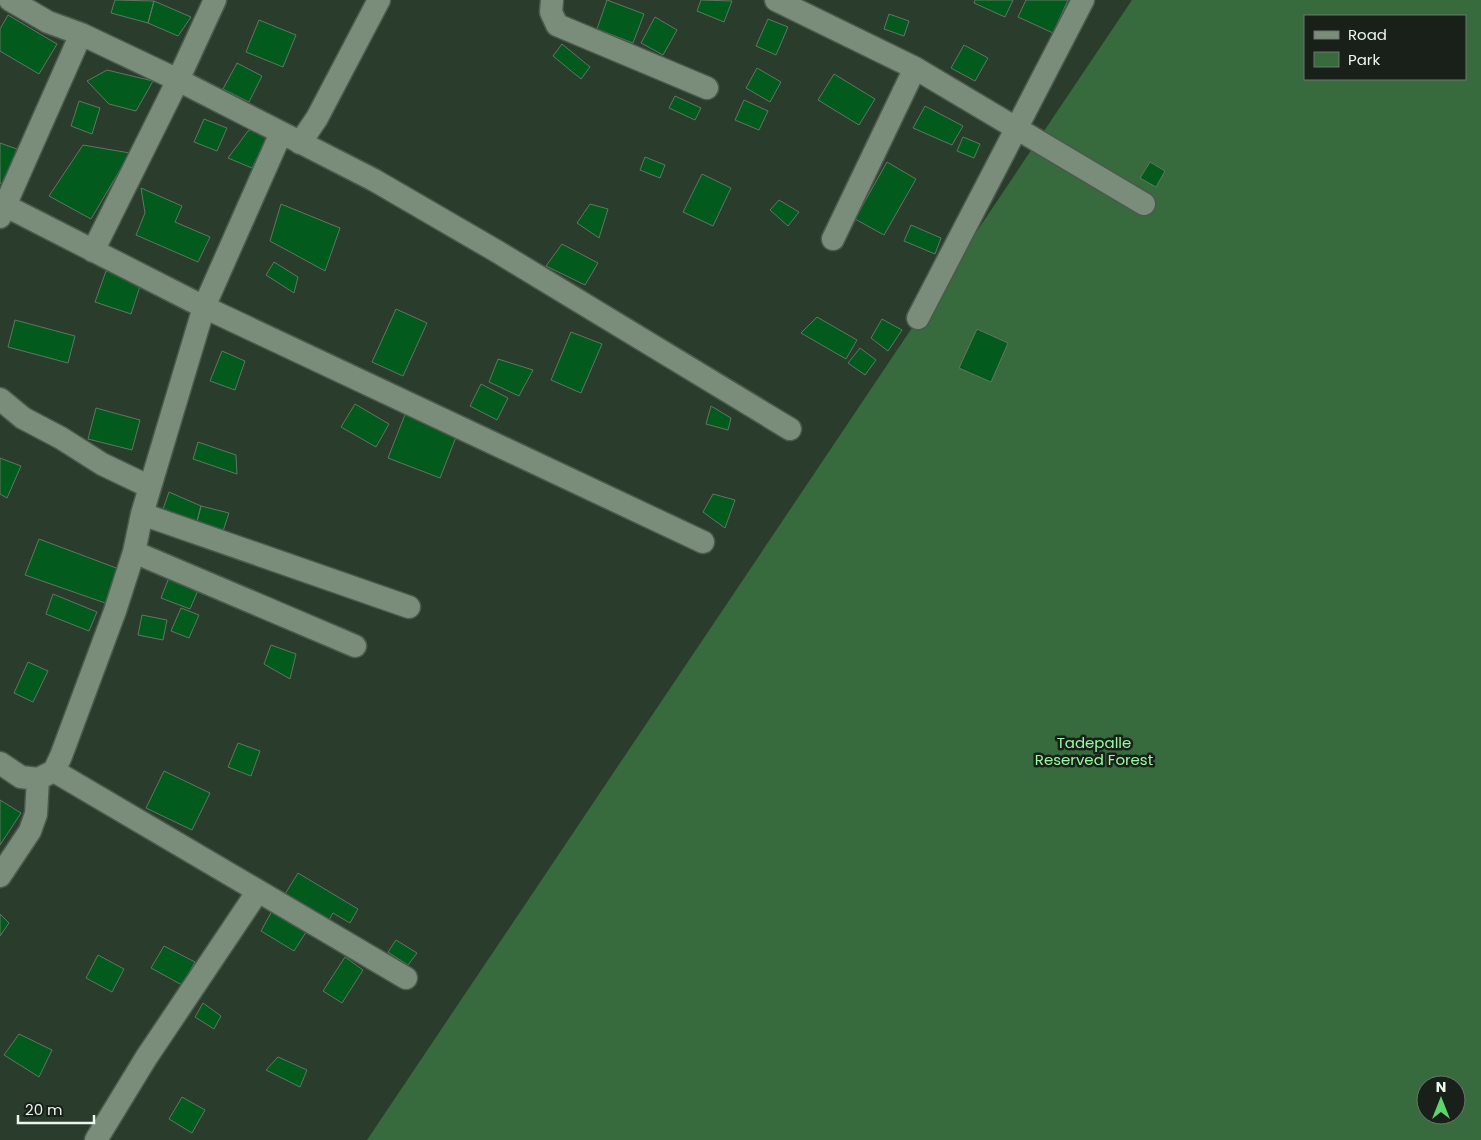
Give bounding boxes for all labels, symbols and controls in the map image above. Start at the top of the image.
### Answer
legend [1304,15,1466,80]
text: Road [1348,24,1387,45]
text: Park [1348,49,1380,70]
park label: Tadepalle Reserved Forest [1035,732,1153,770]
north arrow [1416,1075,1466,1125]
text: N [1436,1077,1446,1097]
scale bar [18,1092,94,1124]
text: 20 m [25,1099,63,1120]

